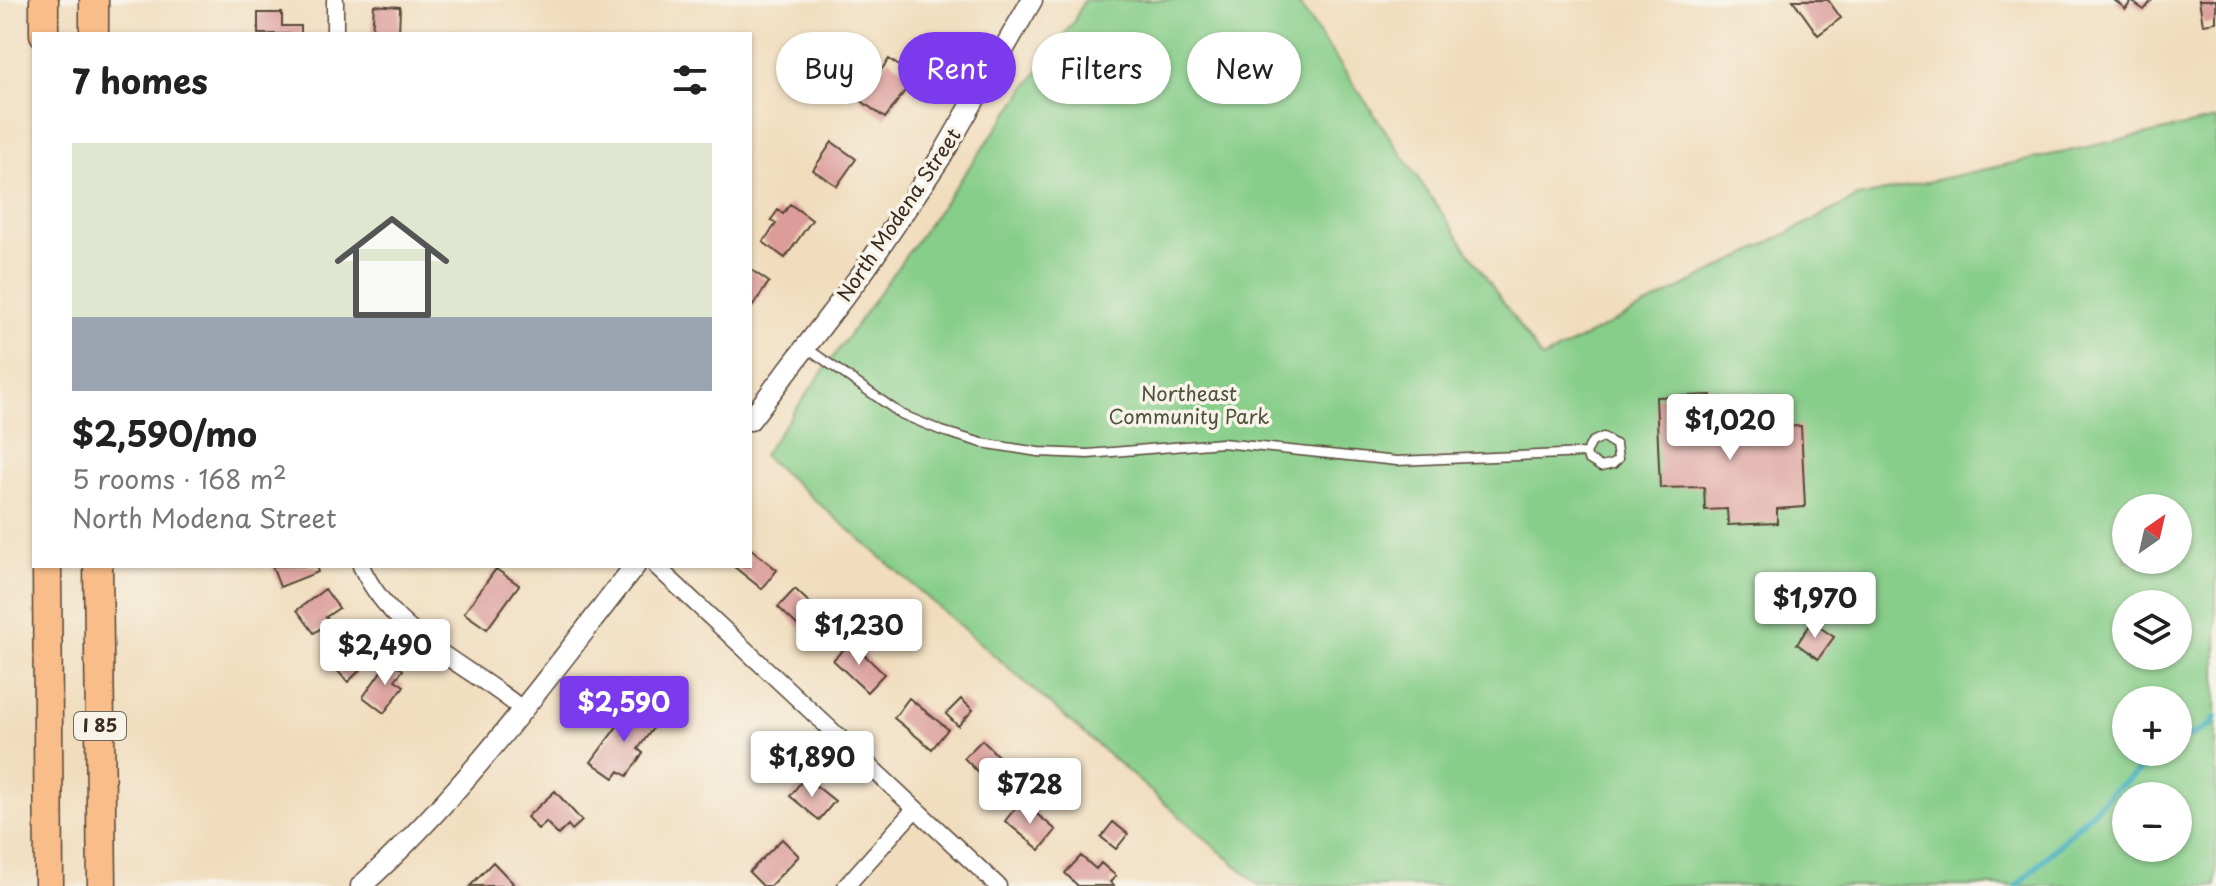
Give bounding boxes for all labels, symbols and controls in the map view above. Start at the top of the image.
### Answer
chip: Buy [776,32,882,104]
chip: Rent [898,32,1016,104]
chip: Filters [1032,32,1171,104]
chip: New [1187,32,1301,104]
text: 7 homes [72,54,208,106]
icon: filters [668,58,712,102]
street label: North Modena Street [829,122,968,307]
icon: home [320,195,464,339]
park label: Northeast Community Park [1108,378,1270,431]
pin: $1,020 [1665,394,1795,462]
text: $1,020 [1685,400,1775,439]
text: $2,590/mo [72,407,257,459]
text: 5 rooms · 168 m² [72,459,287,498]
north arrow [2112,494,2192,574]
map controls [2112,494,2192,862]
text: North Modena Street [72,498,337,537]
pin: $1,970 [1750,572,1880,640]
text: $1,970 [1773,578,1857,617]
button: layers [2112,590,2192,670]
pin: $1,230 [794,599,924,667]
text: $1,230 [814,605,904,644]
pin: $2,490 [320,619,450,687]
text: $2,490 [338,625,432,664]
pin: $2,590 [559,676,689,744]
text: $2,590 [578,682,670,721]
button: + [2112,686,2192,766]
road number: I 85 [74,712,126,740]
pin: $1,890 [747,731,877,799]
text: $1,890 [769,737,855,776]
pin: $728 [983,758,1077,826]
text: $728 [997,764,1063,803]
button: − [2112,782,2192,862]

